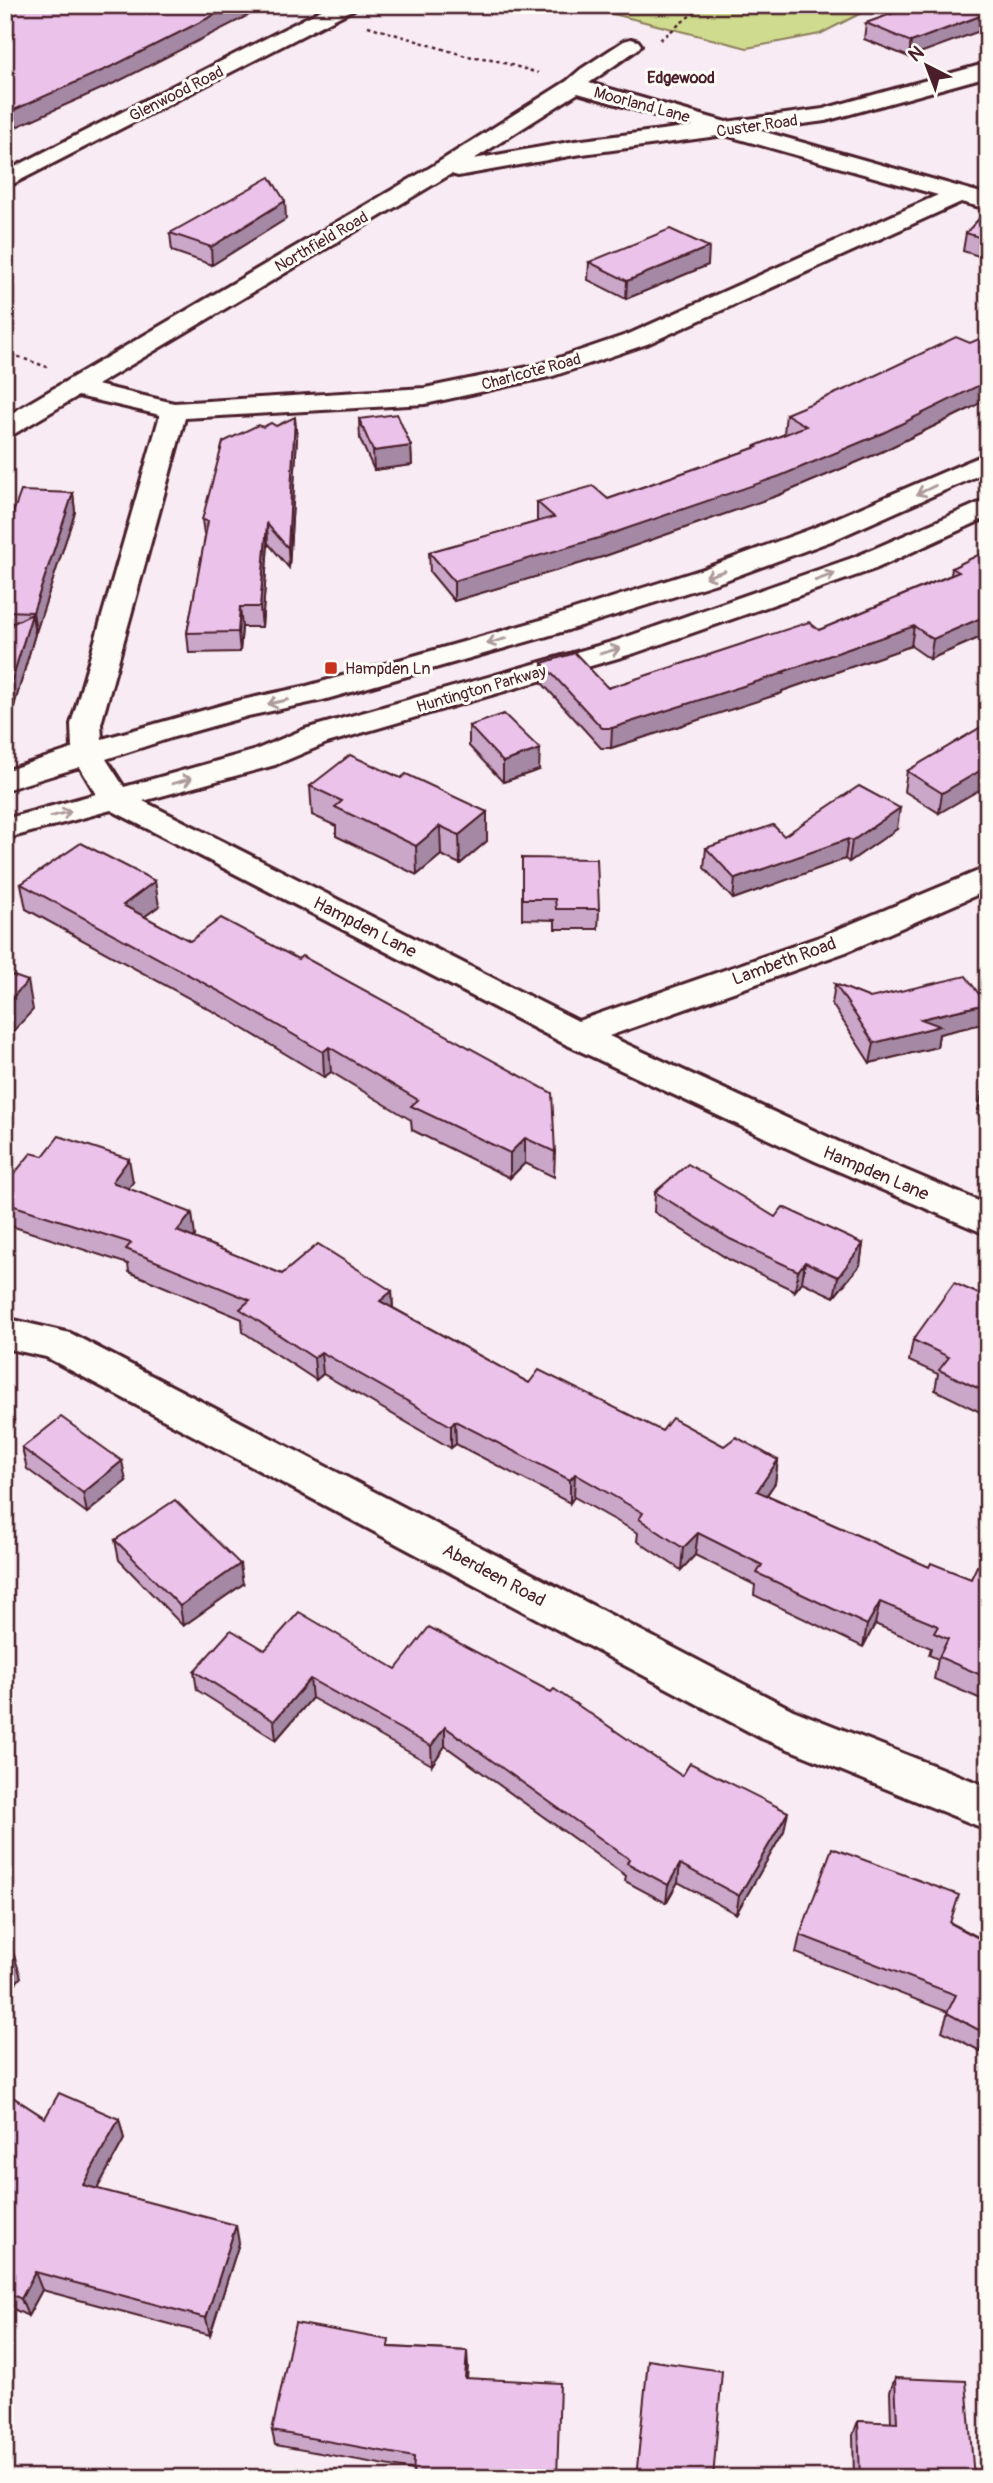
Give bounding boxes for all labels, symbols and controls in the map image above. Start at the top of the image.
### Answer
north arrow [892,32,962,102]
text: N [903,41,929,67]
street label: Glenwood Road [126,62,227,126]
district label: Edgewood [647,68,715,88]
street label: Moorland Lane [592,83,692,127]
street label: Custer Road [715,110,799,142]
street label: Northfield Road [271,207,372,277]
street label: Charlcote Road [479,349,583,395]
one-way arrow [916,483,937,497]
one-way arrow [704,569,726,581]
one-way arrow [814,570,836,583]
one-way arrow [486,635,509,648]
one-way arrow [599,644,621,657]
place label: Hampden Ln [345,659,431,679]
marker: Hampden Ln [323,660,339,676]
street label: Huntington Parkway [414,661,549,717]
one-way arrow [267,696,290,710]
one-way arrow [170,773,192,786]
one-way arrow [50,807,72,820]
street label: Hampden Lane [309,892,420,963]
street label: Lambeth Road [729,932,839,991]
street label: Hampden Lane [819,1141,932,1206]
street label: Aberdeen Road [438,1539,549,1612]

